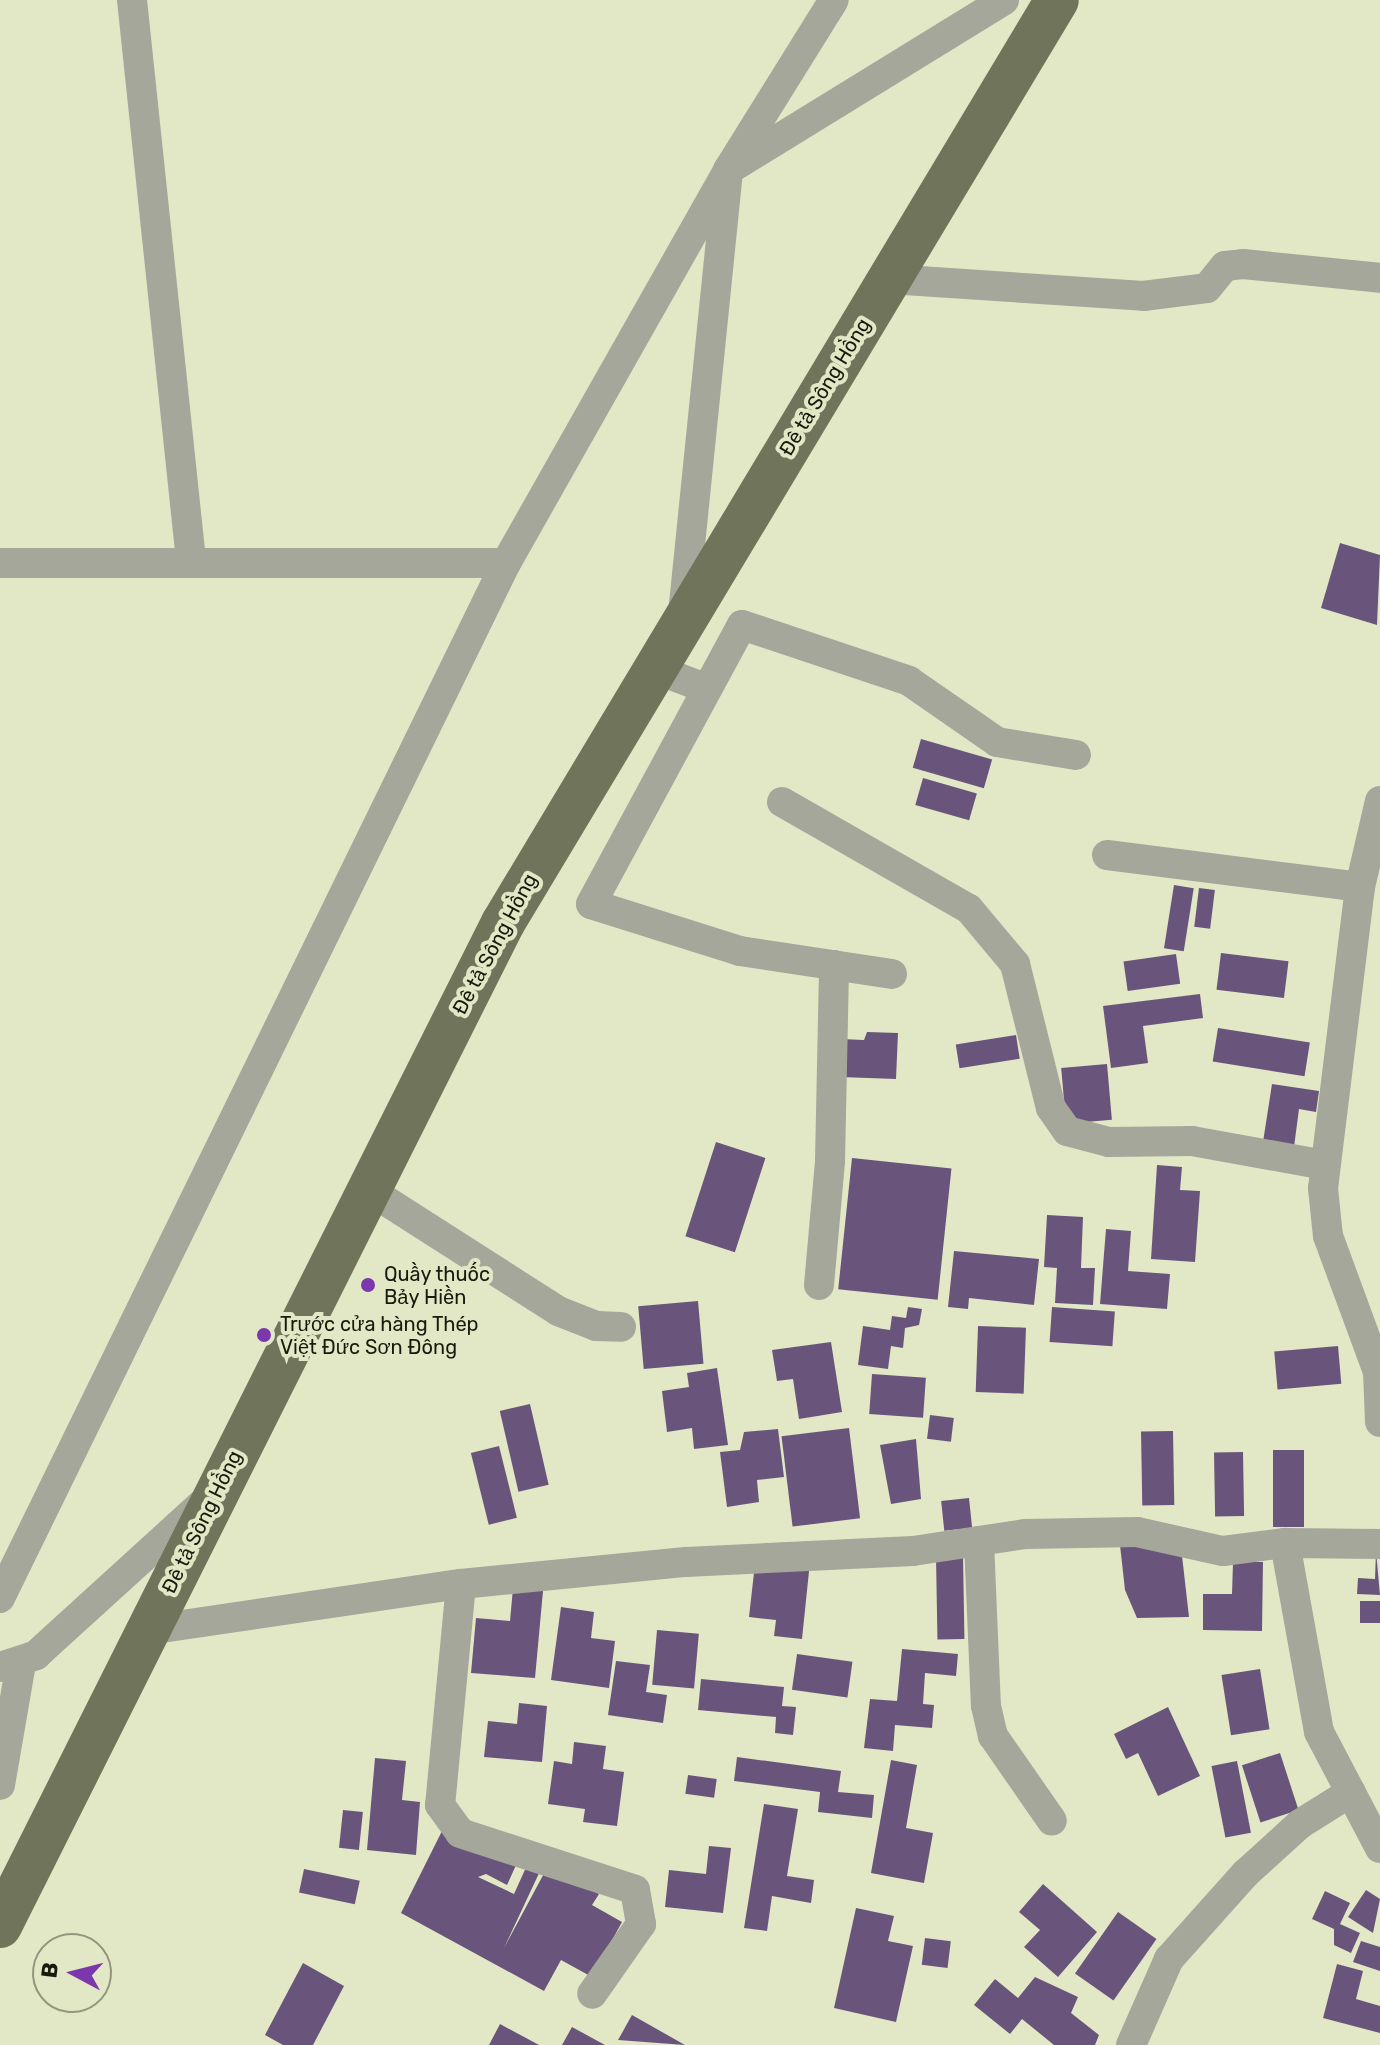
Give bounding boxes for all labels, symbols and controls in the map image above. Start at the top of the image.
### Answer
street label: Đê tả Sông Hồng [774,314,876,460]
street label: Đê tả Sông Hồng [448,869,542,1019]
place label: Quầy thuốc Bảy Hiền [384,1262,491,1309]
marker: Quầy thuốc Bảy Hiền [359,1276,377,1294]
place label: Trước cửa hàng Thép Việt Đức Sơn Đông [280,1312,479,1359]
marker: Trước cửa hàng Thép Việt Đức Sơn Đông [255,1326,273,1344]
street label: Đê tả Sông Hồng [157,1446,247,1598]
north arrow [32,1933,112,2013]
text: B [35,1961,64,1980]

